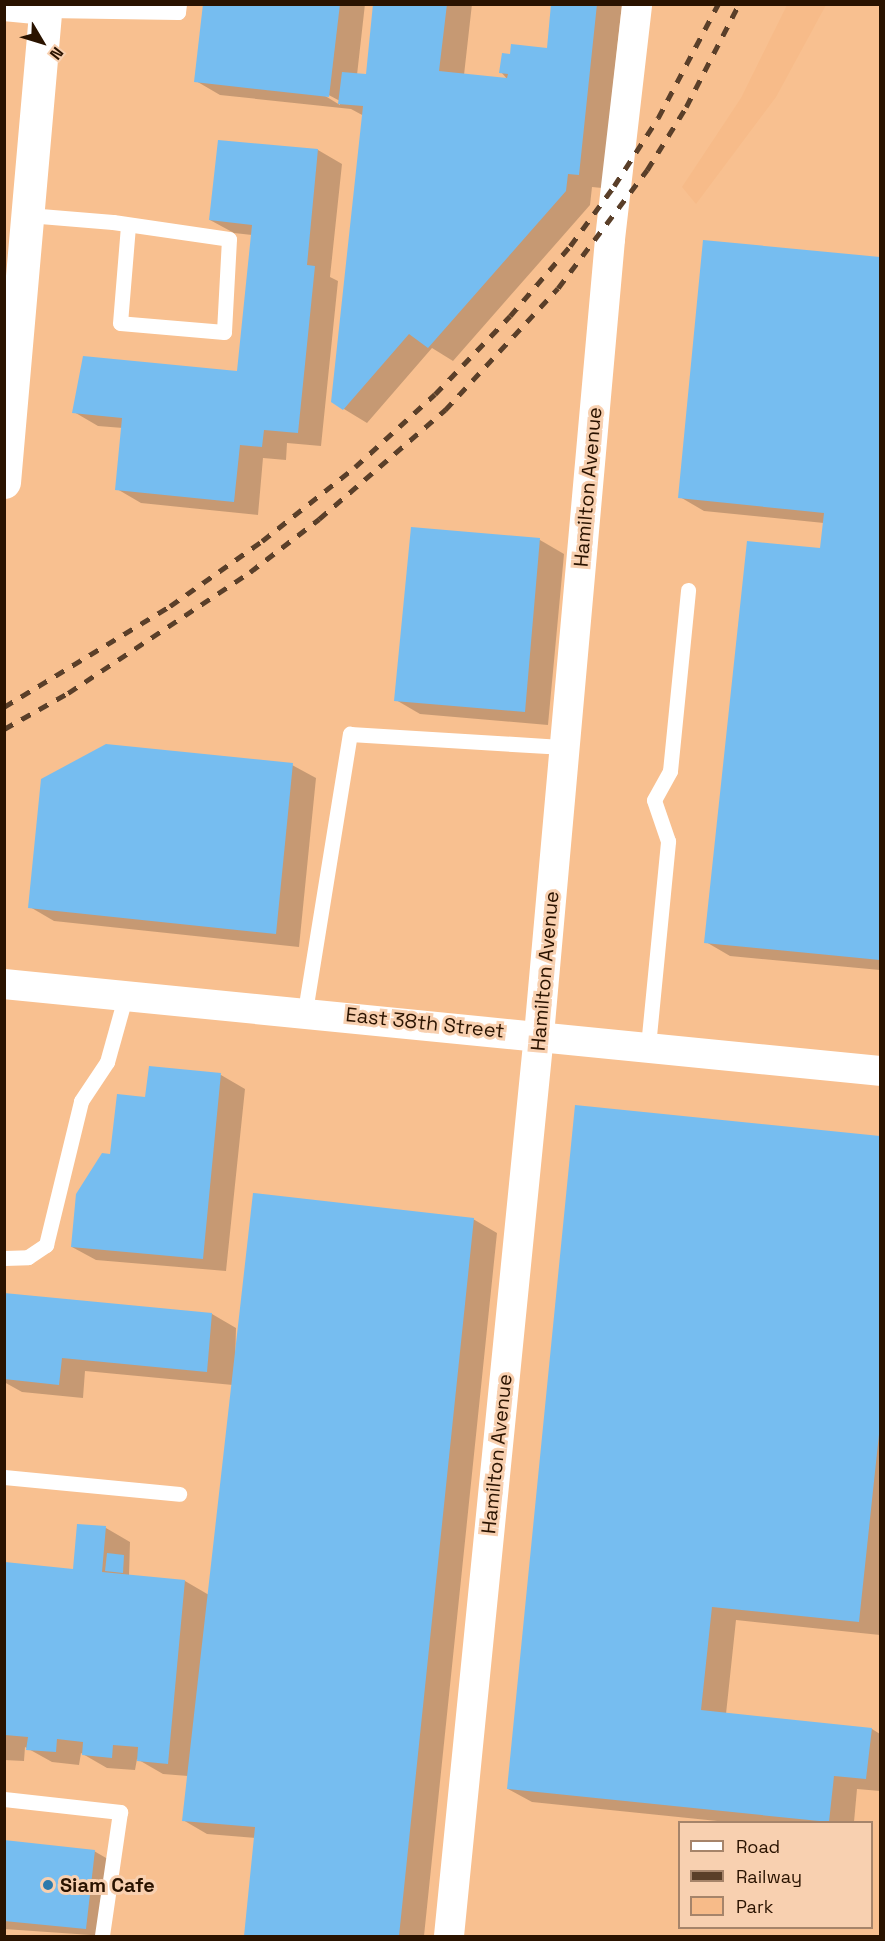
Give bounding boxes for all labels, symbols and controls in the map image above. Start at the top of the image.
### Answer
north arrow [12,12,72,72]
text: N [45,43,68,64]
street label: Hamilton Avenue [569,406,607,568]
street label: Hamilton Avenue [526,890,564,1052]
street label: East 38th Street [344,1003,506,1043]
street label: Hamilton Avenue [477,1373,517,1535]
legend [678,1821,873,1929]
text: Road [736,1835,780,1858]
text: Railway [736,1865,802,1888]
place label: Siam Cafe [60,1873,155,1897]
marker: Siam Cafe [41,1878,55,1892]
text: Park [736,1895,773,1918]

